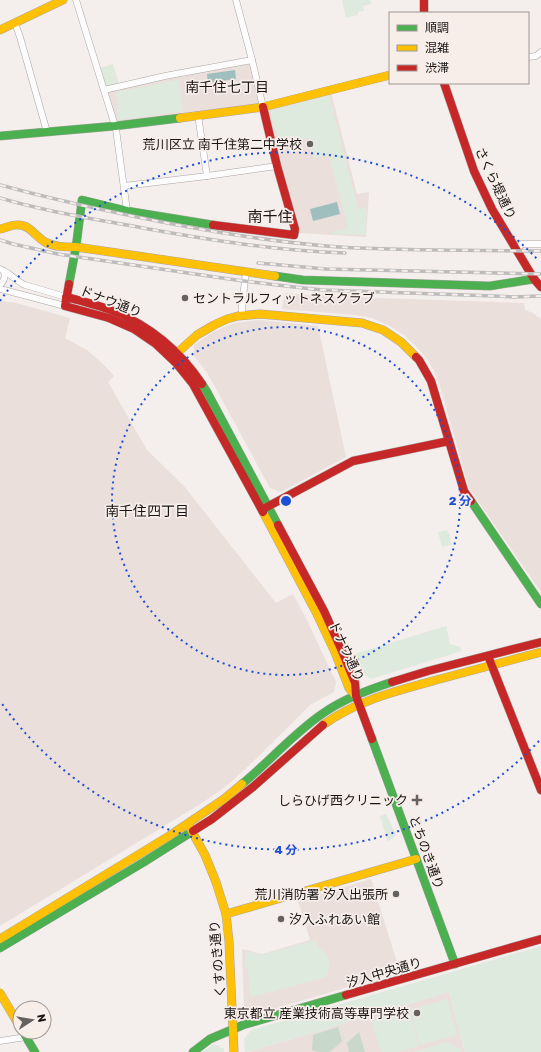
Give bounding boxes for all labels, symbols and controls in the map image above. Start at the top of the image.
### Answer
legend [389,12,529,84]
text: 順調 [425,21,449,35]
text: 混雑 [425,41,449,55]
text: 渋滞 [425,61,449,75]
district label: 南千住七丁目 [185,79,269,96]
place label: 荒川区立 南千住第二中学校 [143,137,302,152]
marker: 荒川区立 南千住第二中学校 [305,139,315,149]
street label: さくら堤通り [472,145,519,222]
district label: 南千住 [247,208,293,226]
street label: ドナウ通り [78,283,144,320]
place label: セントラルフィットネスクラブ [193,291,375,306]
marker: セントラルフィットネスクラブ [180,293,190,303]
centre of rings [279,494,293,508]
text: 2 分 [449,494,471,508]
district label: 南千住四丁目 [105,503,189,520]
street label: ドナウ通り [326,619,367,684]
place label: しらひげ西クリニック [278,793,408,808]
marker: しらひげ西クリニック [411,794,423,806]
street label: とちのき通り [406,813,447,891]
text: 4 分 [275,843,297,857]
place label: 荒川消防署 汐入出張所 [255,887,388,902]
marker: 荒川消防署 汐入出張所 [391,889,401,899]
place label: 汐入ふれあい館 [289,912,380,927]
marker: 汐入ふれあい館 [276,914,286,924]
street label: くすのき通り [207,920,228,998]
street label: 汐入中央通り [345,955,424,990]
north arrow [12,1000,52,1040]
place label: 東京都立 産業技術高等専門学校 [224,1006,409,1021]
marker: 東京都立 産業技術高等専門学校 [412,1008,422,1018]
text: N [34,1013,48,1023]

